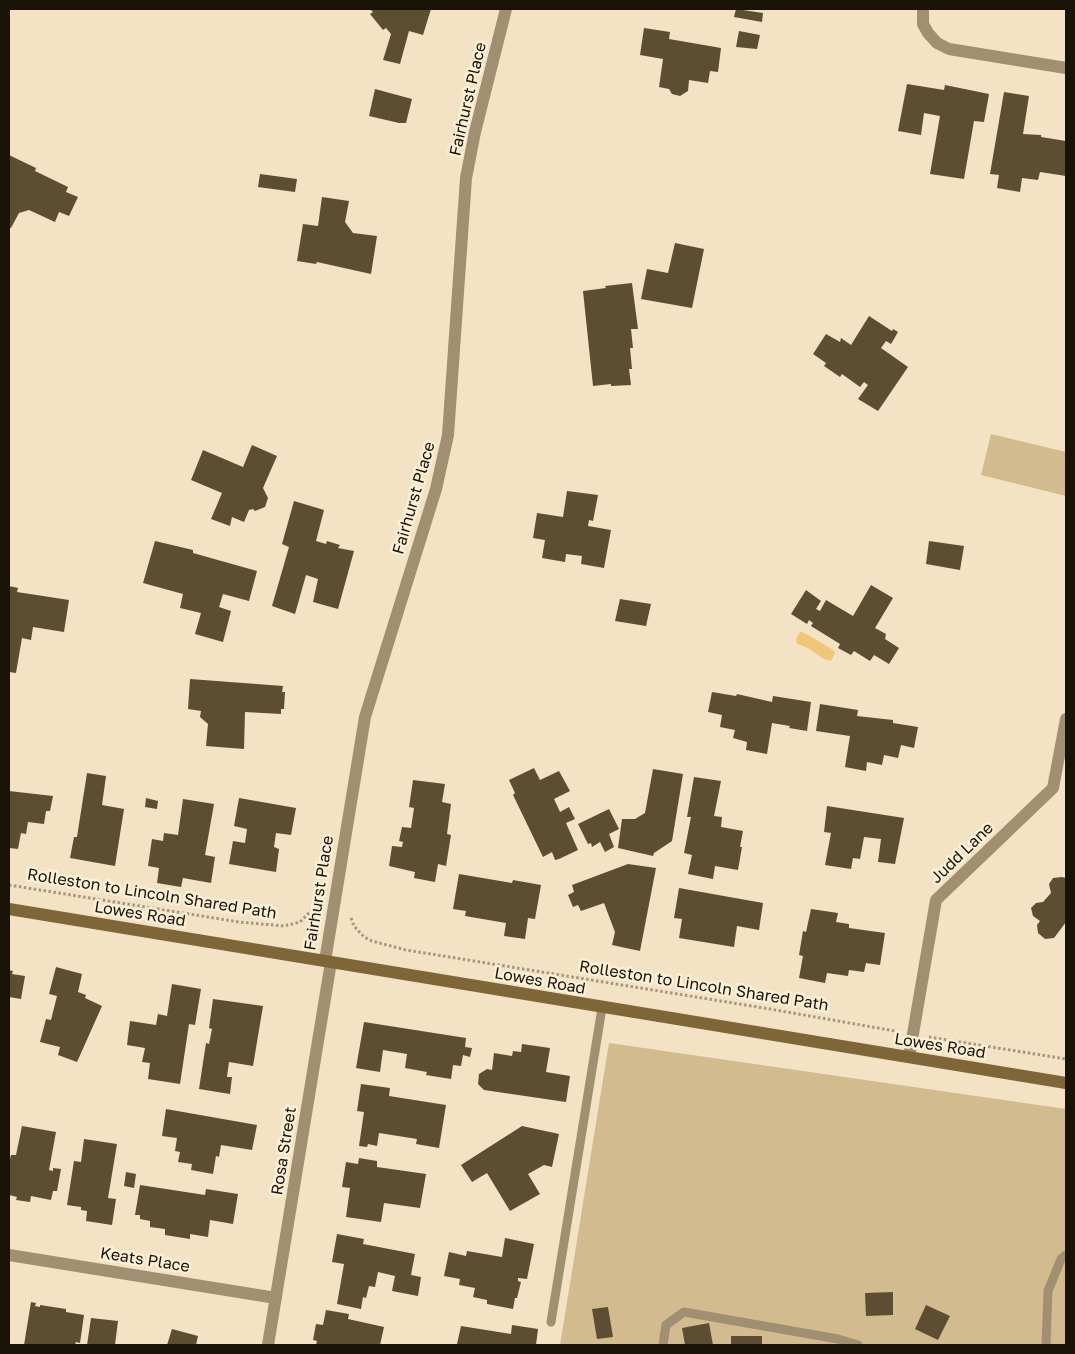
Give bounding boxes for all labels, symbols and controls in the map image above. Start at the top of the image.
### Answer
street label: Fairhurst Place [446,40,490,158]
street label: Fairhurst Place [389,440,439,556]
street label: Judd Lane [927,818,997,888]
street label: Fairhurst Place [300,834,338,952]
street label: Rolleston to Lincoln Shared Path [26,865,278,923]
street label: Lowes Road [93,897,187,931]
street label: Rolleston to Lincoln Shared Path [578,957,830,1015]
street label: Lowes Road [493,964,587,998]
street label: Lowes Road [893,1029,987,1063]
street label: Rosa Street [268,1105,300,1197]
street label: Keats Place [99,1243,191,1277]

